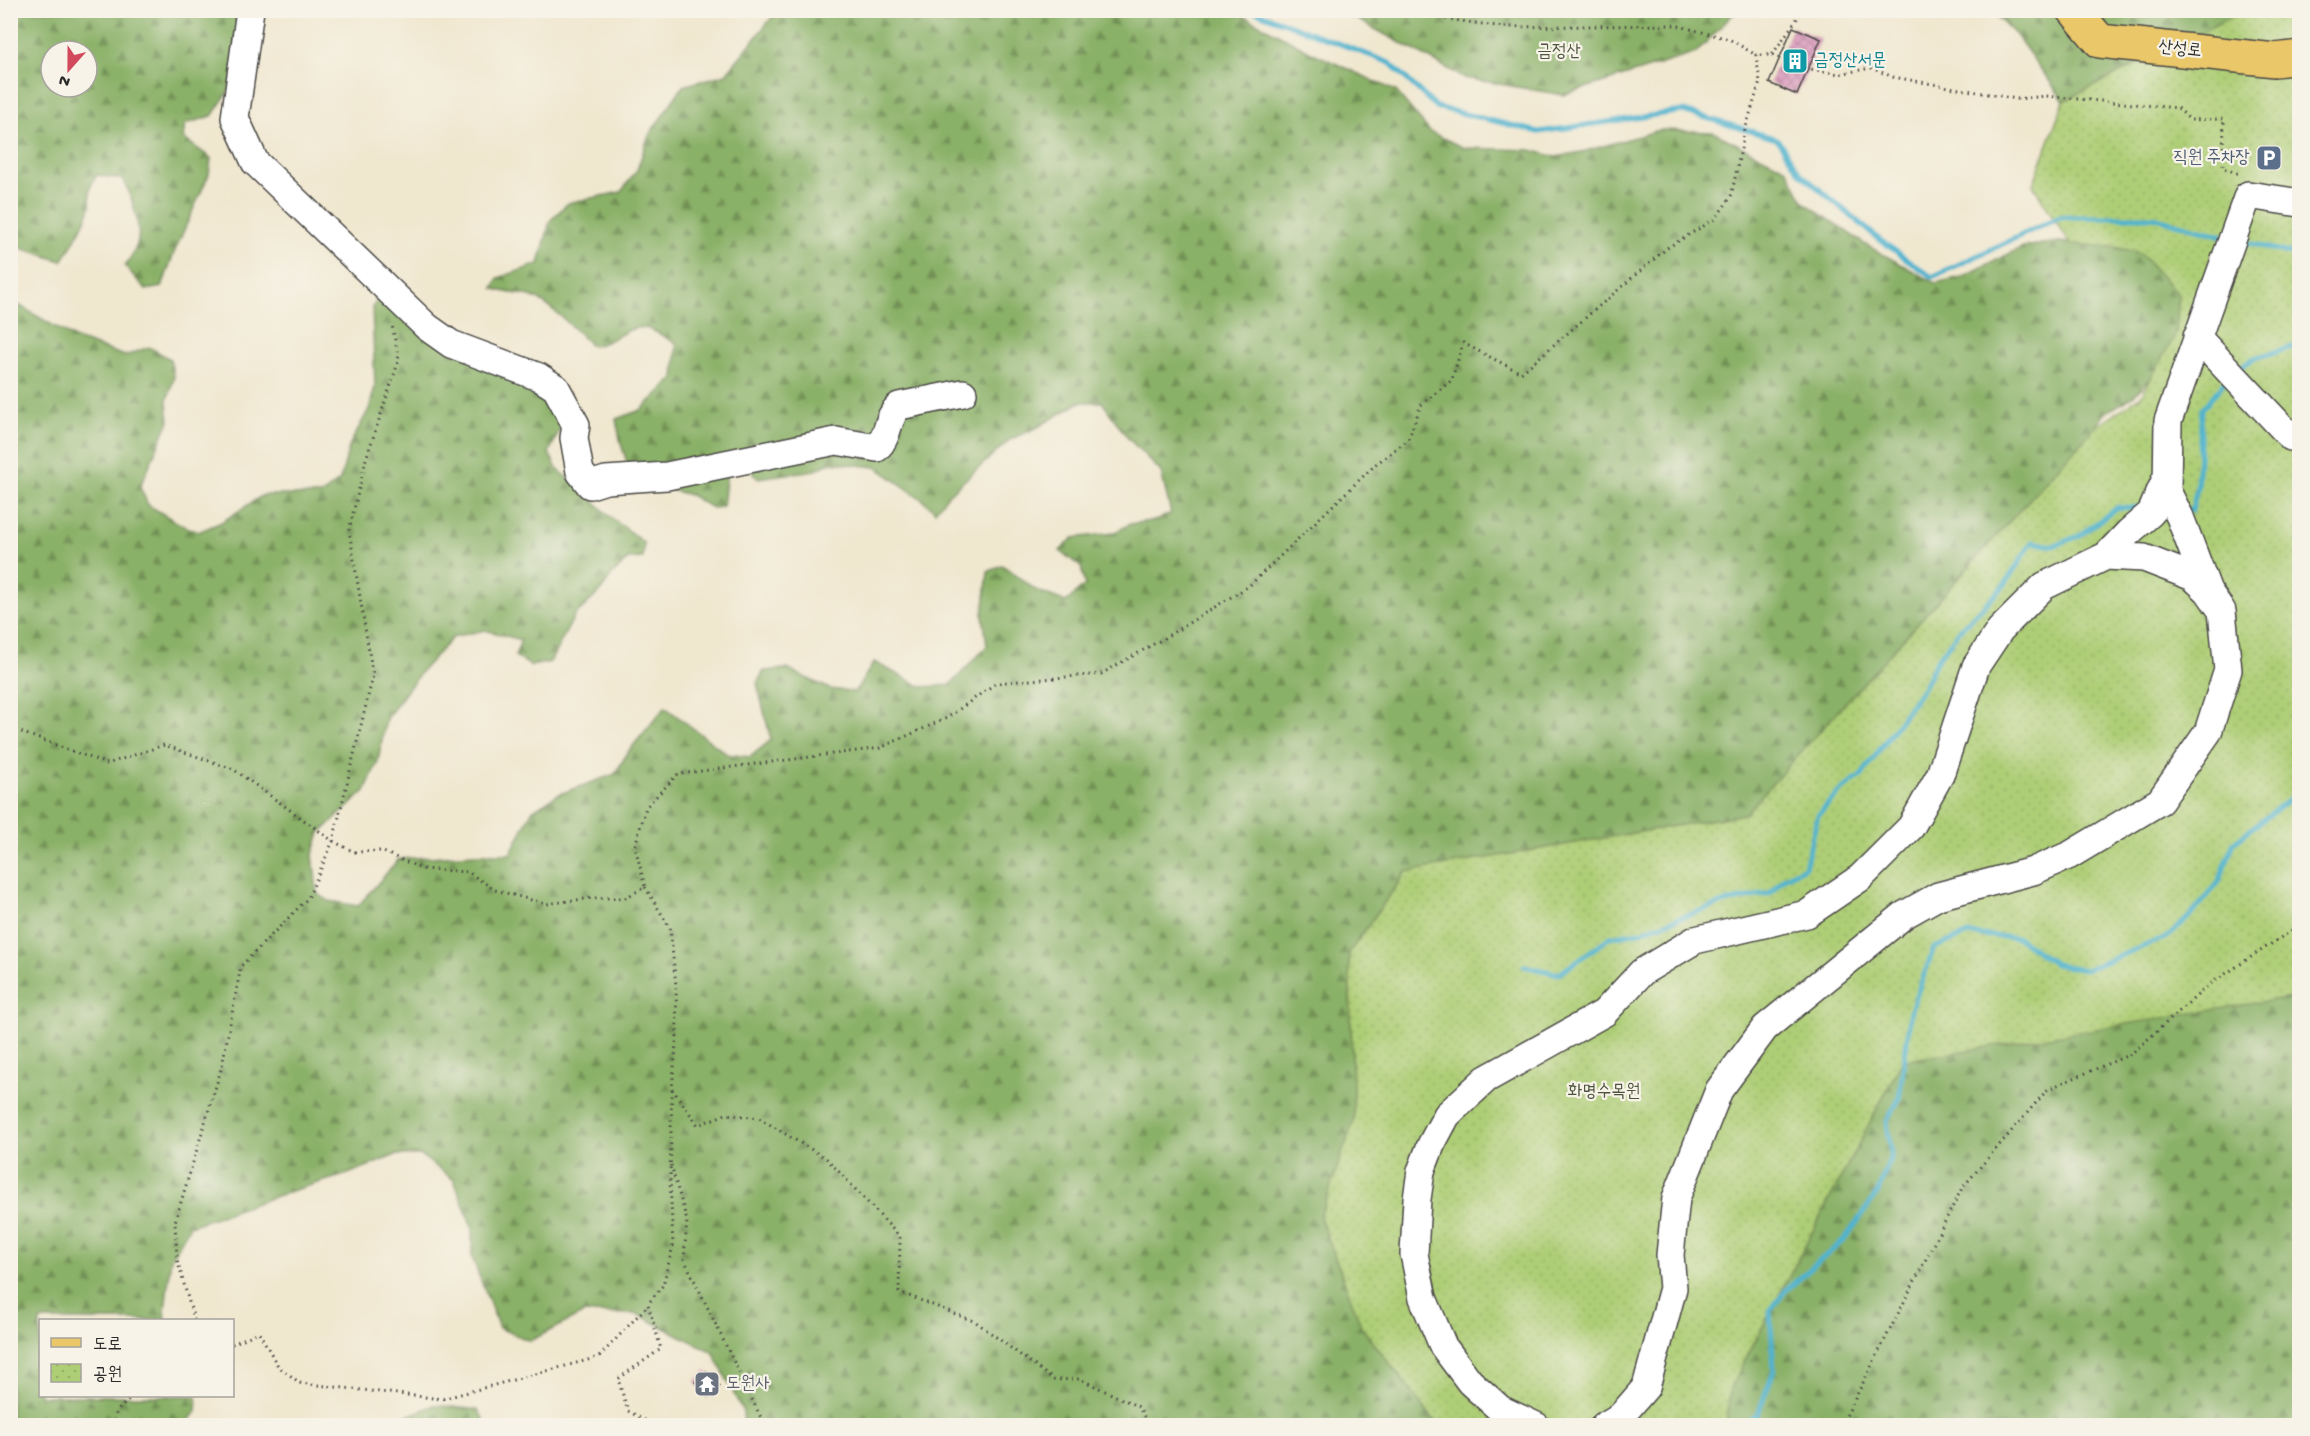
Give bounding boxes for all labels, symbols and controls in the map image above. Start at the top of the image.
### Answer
street label: 산성로 [2157,37,2203,63]
north arrow [39,39,99,99]
park label: 금정산 [1537,42,1581,63]
building icon: 금정산서문 [1780,46,1810,76]
place label: 금정산서문 [1814,51,1886,72]
text: N [56,69,73,90]
parking icon: 직원 주차장 [2254,143,2284,173]
place label: 직원 주차장 [2173,148,2250,169]
park label: 화명수목원 [1568,1082,1640,1103]
legend [39,1319,234,1397]
text: 도로 [93,1335,122,1356]
text: 공원 [93,1365,122,1386]
temple icon: 도원사 [692,1369,722,1399]
place label: 도원사 [726,1374,770,1395]

